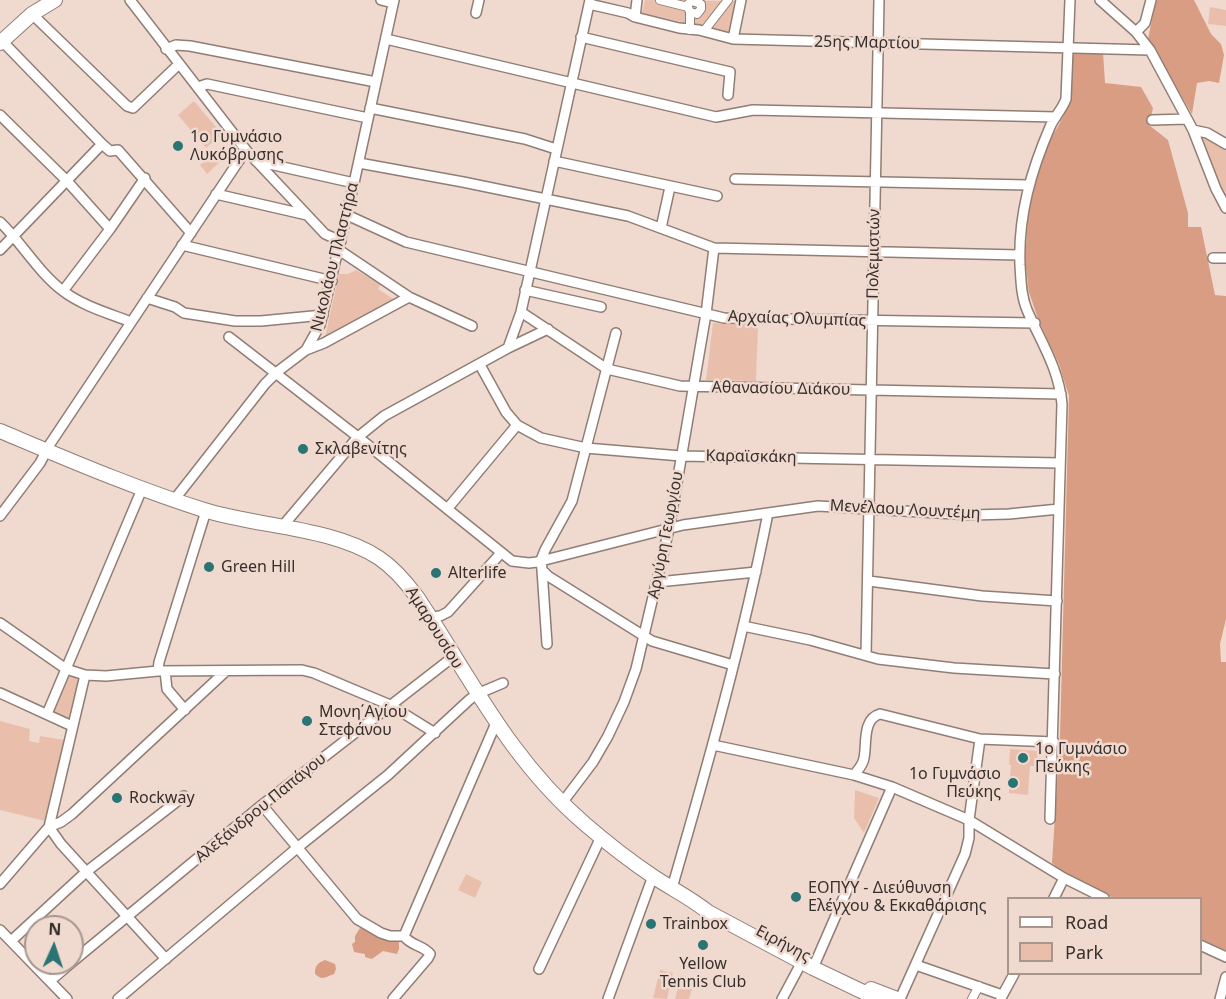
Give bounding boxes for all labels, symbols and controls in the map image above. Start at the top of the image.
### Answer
street label: 25ης Μαρτίου [814,32,920,54]
place label: 1ο Γυμνάσιο Λυκόβρυσης [190,127,284,165]
marker: 1ο Γυμνάσιο Λυκόβρυσης [171,139,185,153]
street label: Νικολάου Πλαστήρα [307,180,363,334]
street label: Πολεμιστών [864,209,884,299]
street label: Αρχαίας Ολυμπίας [727,307,867,331]
street label: Αθανασίου Διάκου [711,378,851,400]
place label: Σκλαβενίτης [315,439,407,459]
marker: Σκλαβενίτης [296,442,310,456]
street label: Καραϊσκάκη [705,447,797,467]
street label: Αργύρη Γεωργίου [644,470,688,600]
street label: Μενέλαου Λουντέμη [829,496,981,524]
place label: Green Hill [221,557,295,577]
marker: Green Hill [202,560,216,574]
place label: Alterlife [448,563,507,583]
marker: Alterlife [429,566,443,580]
street label: Αμαρουσίου [401,583,467,673]
place label: Μονη΄Αγίου Στεφάνου [319,702,407,740]
marker: Μονη΄Αγίου Στεφάνου [300,714,314,728]
place label: 1ο Γυμνάσιο Πεύκης [1035,739,1127,777]
street label: Αλεξάνδρου Παπάγου [192,749,330,867]
marker: 1ο Γυμνάσιο Πεύκης [1016,751,1030,765]
place label: 1o Γυμνάσιο Πεύκης [909,764,1001,802]
marker: 1o Γυμνάσιο Πεύκης [1006,776,1020,790]
place label: Rockway [129,788,195,808]
marker: Rockway [110,791,124,805]
place label: ΕΟΠΥΥ - Διεύθυνση Ελέγχου & Εκκαθάρισης [808,878,986,916]
marker: ΕΟΠΥΥ - Διεύθυνση Ελέγχου & Εκκαθάρισης [789,890,803,904]
legend [1007,897,1202,975]
text: Road [1065,910,1108,934]
place label: Trainbox [663,914,728,934]
north arrow [24,915,84,975]
marker: Trainbox [644,917,658,931]
text: N [48,918,62,940]
street label: Ειρήνης [752,922,814,966]
marker: Yellow Tennis Club [696,938,710,952]
text: Park [1065,940,1103,964]
place label: Yellow Tennis Club [660,954,746,992]

